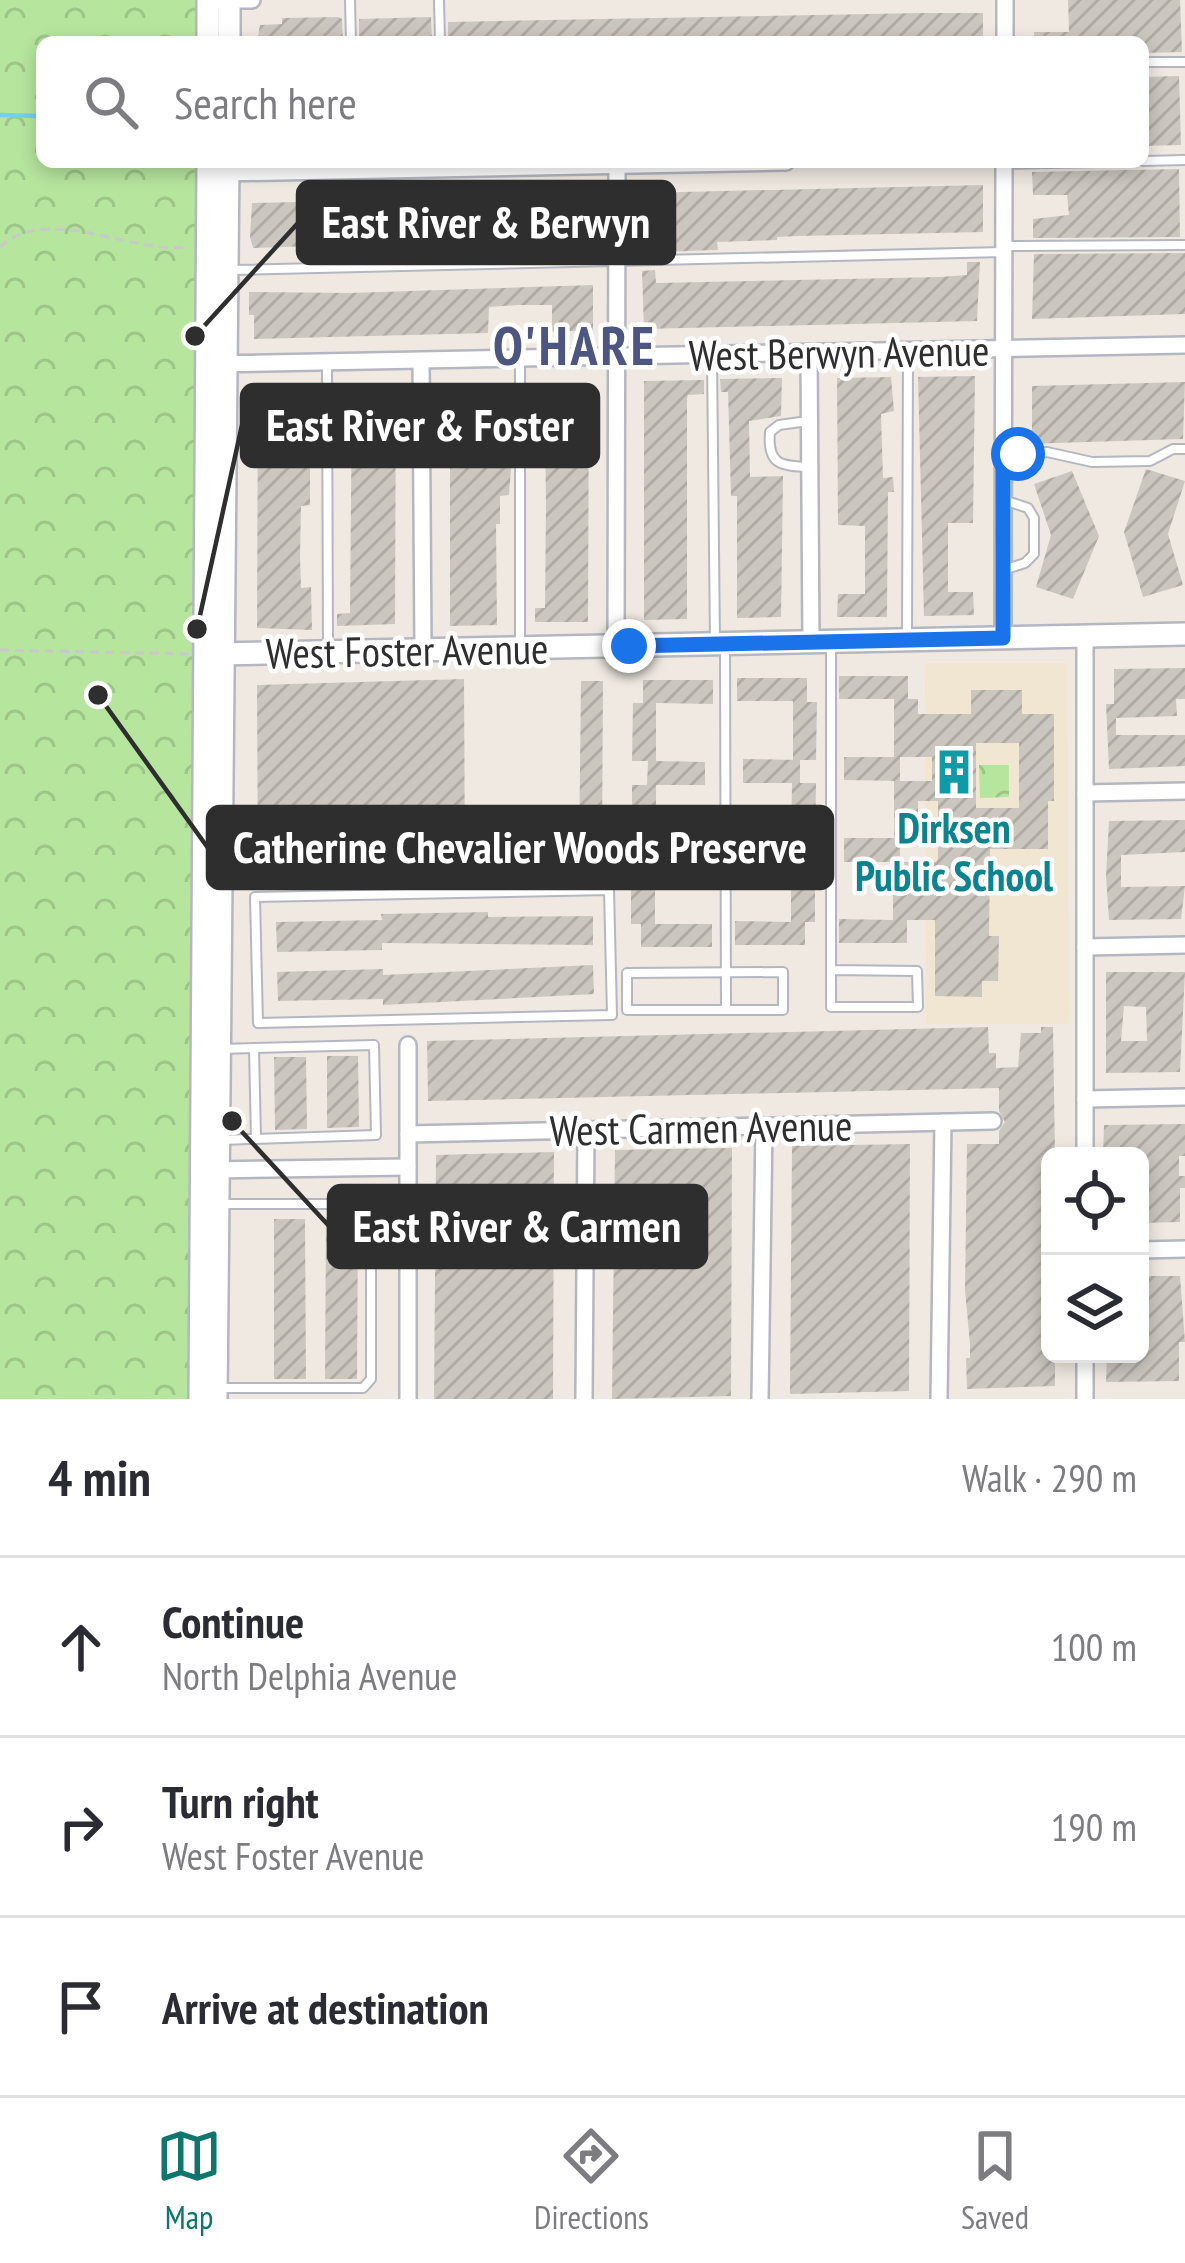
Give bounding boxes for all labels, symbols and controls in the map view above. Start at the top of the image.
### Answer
search box [36,36,1149,168]
icon: search [78,69,144,135]
text: Search here [174,73,357,131]
callout: East River & Berwyn [298,182,674,263]
text: East River & Berwyn [322,192,650,250]
district label: O'HARE [493,310,657,380]
street label: West Berwyn Avenue [688,322,990,383]
callout: East River & Foster [242,385,598,466]
text: East River & Foster [266,395,575,453]
route start [991,427,1045,481]
route end [602,619,656,673]
street label: West Foster Avenue [265,621,549,680]
building icon: Dirksen Public School [929,747,979,797]
place label: Dirksen Public School [855,800,1054,903]
callout: Catherine Chevalier Woods Preserve [208,807,832,888]
text: Catherine Chevalier Woods Preserve [233,817,807,875]
street label: West Carmen Avenue [549,1097,853,1158]
map controls [1041,1147,1149,1363]
button: locate [1041,1147,1149,1255]
callout: East River & Carmen [329,1186,706,1267]
text: East River & Carmen [353,1196,681,1254]
button: layers [1041,1255,1149,1363]
text: 4 min [48,1444,151,1510]
text: Walk · 290 m [962,1452,1137,1503]
text: Continue [162,1592,304,1650]
icon: ahead [48,1614,114,1680]
text: 100 m [1051,1621,1137,1672]
text: North Delphia Avenue [162,1650,457,1701]
text: Turn right [162,1772,319,1830]
icon: right [48,1794,114,1860]
text: 190 m [1051,1801,1137,1852]
text: West Foster Avenue [162,1830,424,1881]
icon: arrive [48,1974,114,2040]
text: Arrive at destination [162,1978,489,2036]
tab: Map [156,2123,222,2238]
tab: Directions [534,2123,649,2238]
tab: Saved [961,2123,1029,2238]

